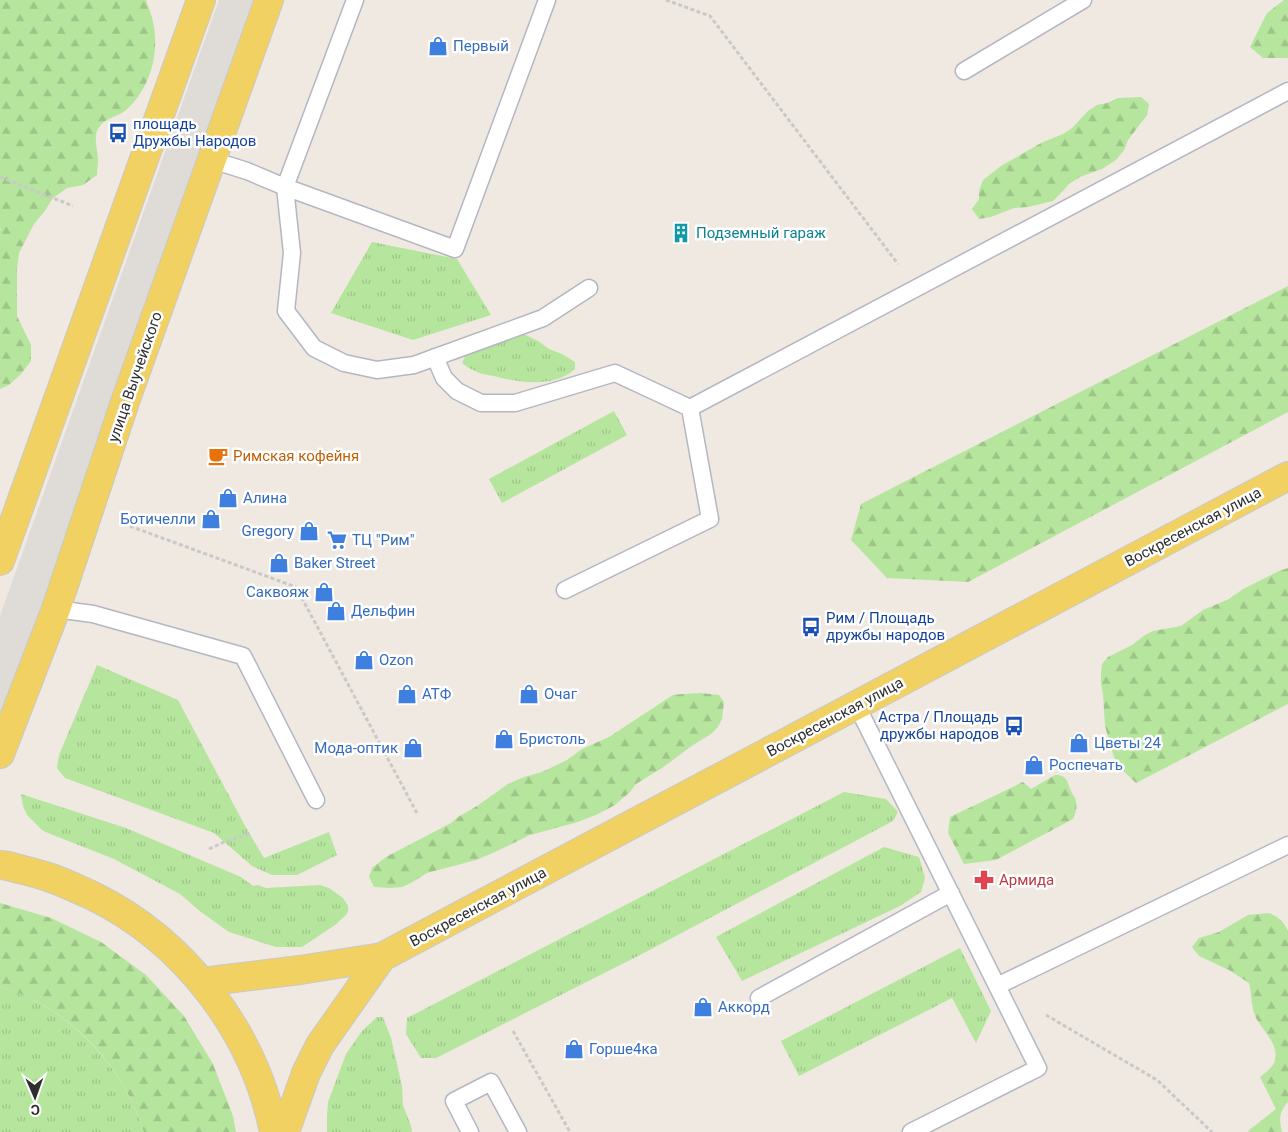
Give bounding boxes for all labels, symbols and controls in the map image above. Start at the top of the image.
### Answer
shop icon: Первый [427,35,449,57]
place label: Первый [453,37,509,55]
place label: площадь Дружбы Народов [133,115,256,150]
bus stop icon: площадь Дружбы Народов [107,122,129,144]
building icon: Подземный гараж [670,222,692,244]
place label: Подземный гараж [696,224,826,242]
street label: улица Выучейского [104,309,166,445]
cafe icon: Римская кофейня [207,445,229,467]
place label: Римская кофейня [233,447,359,465]
street label: Воскресенская улица [1122,483,1264,571]
shop icon: Алина [217,487,239,509]
place label: Алина [243,489,287,507]
shop icon: Ботичелли [200,508,222,530]
place label: Ботичелли [120,510,196,528]
shop icon: Gregory [298,520,320,542]
place label: Gregory [242,522,294,540]
supermarket icon: ТЦ "Рим" [326,529,348,551]
place label: ТЦ "Рим" [352,531,415,549]
shop icon: Baker Street [268,552,290,574]
place label: Baker Street [294,554,375,572]
shop icon: Саквояж [313,581,335,603]
place label: Саквояж [246,583,310,601]
shop icon: Дельфин [325,600,347,622]
place label: Дельфин [351,602,415,620]
place label: Рим / Площадь дружбы народов [826,609,945,644]
bus stop icon: Рим / Площадь дружбы народов [800,616,822,638]
shop icon: Ozon [353,649,375,671]
place label: Ozon [379,651,413,669]
street label: Воскресенская улица [764,673,906,761]
shop icon: АТФ [396,683,418,705]
shop icon: Очаг [518,683,540,705]
place label: АТФ [422,685,452,703]
place label: Очаг [544,685,578,703]
place label: Астра / Площадь дружбы народов [878,708,999,743]
bus stop icon: Астра / Площадь дружбы народов [1003,715,1025,737]
shop icon: Бристоль [493,728,515,750]
place label: Бристоль [519,730,586,748]
shop icon: Цветы 24 [1068,732,1090,754]
place label: Цветы 24 [1094,734,1161,752]
shop icon: Мода-оптик [402,737,424,759]
place label: Мода-оптик [314,739,398,757]
shop icon: Роспечать [1023,754,1045,776]
place label: Роспечать [1049,756,1123,774]
street label: Воскресенская улица [407,863,549,951]
pharmacy icon: Армида [973,869,995,891]
place label: Армида [999,871,1054,889]
shop icon: Аккорд [692,996,714,1018]
place label: Аккорд [718,998,770,1016]
shop icon: Горше4ка [563,1038,585,1060]
place label: Горше4ка [589,1040,658,1058]
north arrow [10,1072,60,1122]
text: С [31,1102,40,1118]

